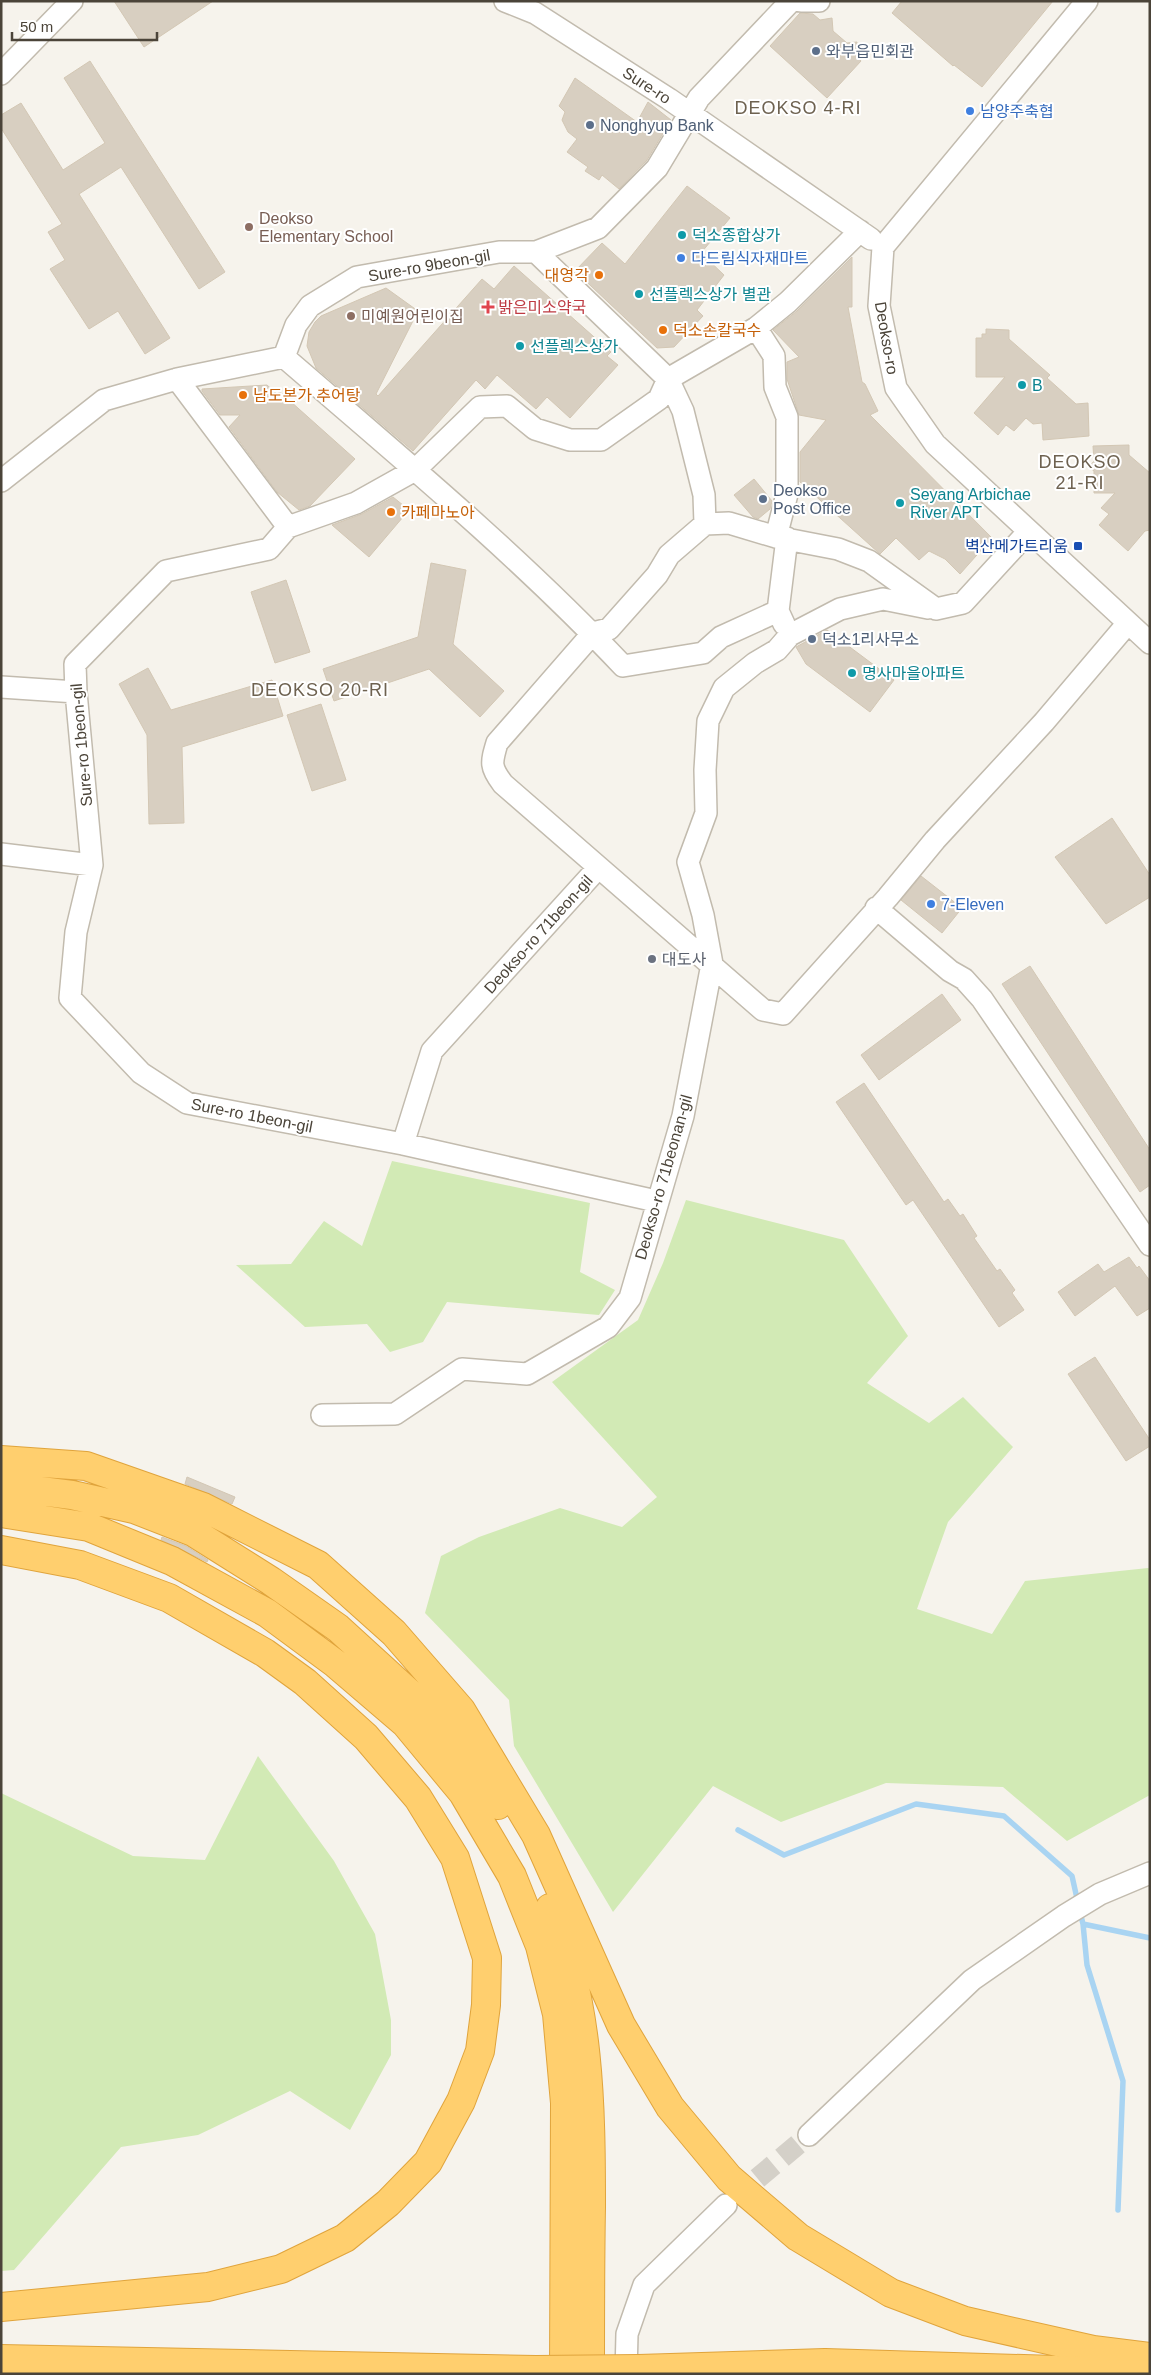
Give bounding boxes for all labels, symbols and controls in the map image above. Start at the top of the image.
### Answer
scale bar [12,10,158,42]
text: 50 m [20,18,53,35]
place label: 와부읍민회관 [826,43,915,60]
marker: 와부읍민회관 [810,45,822,57]
street label: Sure-ro [620,64,674,107]
district label: DEOKSO 4-RI [734,98,862,118]
place label: 남양주축협 [980,103,1054,120]
marker: 남양주축협 [964,105,976,117]
place label: Nonghyup Bank [600,117,715,134]
marker: Nonghyup Bank [584,119,596,131]
place label: Deokso Elementary School [259,210,393,245]
marker: Deokso Elementary School [243,221,255,233]
place label: 덕소종합상가 [692,227,781,244]
marker: 덕소종합상가 [676,229,688,241]
street label: Sure-ro 9beon-gil [367,246,491,285]
place label: 다드림식자재마트 [691,250,809,267]
marker: 다드림식자재마트 [675,252,687,264]
place label: 대영각 [545,267,589,284]
marker: 대영각 [593,269,605,281]
place label: 선플렉스상가 별관 [649,286,771,303]
marker: 선플렉스상가 별관 [633,288,645,300]
place label: 밝은미소약국 [498,299,586,316]
street label: Deokso-ro [872,300,901,376]
marker: 밝은미소약국 [482,301,494,313]
place label: 미예원어린이집 [361,308,464,325]
marker: 미예원어린이집 [345,310,357,322]
place label: 덕소손칼국수 [673,322,761,339]
marker: 덕소손칼국수 [657,324,669,336]
place label: 선플렉스상가 [530,338,619,355]
marker: 선플렉스상가 [514,340,526,352]
place label: B [1032,377,1043,394]
marker: B [1016,379,1028,391]
place label: 남도본가 추어탕 [253,387,361,404]
marker: 남도본가 추어탕 [237,389,249,401]
district label: DEOKSO 21-RI [1038,452,1122,493]
place label: Deokso Post Office [773,482,851,517]
place label: Seyang Arbichae River APT [910,486,1031,521]
marker: Deokso Post Office [757,493,769,505]
marker: Seyang Arbichae River APT [894,497,906,509]
place label: 카페마노아 [401,504,475,521]
marker: 카페마노아 [385,506,397,518]
place label: 벽산메가트리움 [965,538,1068,555]
marker: 벽산메가트리움 [1072,540,1084,552]
place label: 덕소1리사무소 [822,631,919,648]
marker: 덕소1리사무소 [806,633,818,645]
place label: 명사마을아파트 [862,665,965,682]
marker: 명사마을아파트 [846,667,858,679]
district label: DEOKSO 20-RI [251,680,389,700]
street label: Sure-ro 1beon-gil [68,683,95,807]
street label: Deokso-ro 71beon-gil [481,872,596,997]
place label: 7-Eleven [941,896,1004,913]
marker: 7-Eleven [925,898,937,910]
place label: 대도사 [662,951,706,968]
marker: 대도사 [646,953,658,965]
street label: Deokso-ro 71beonan-gil [632,1093,695,1262]
street label: Sure-ro 1beon-gil [190,1095,314,1136]

